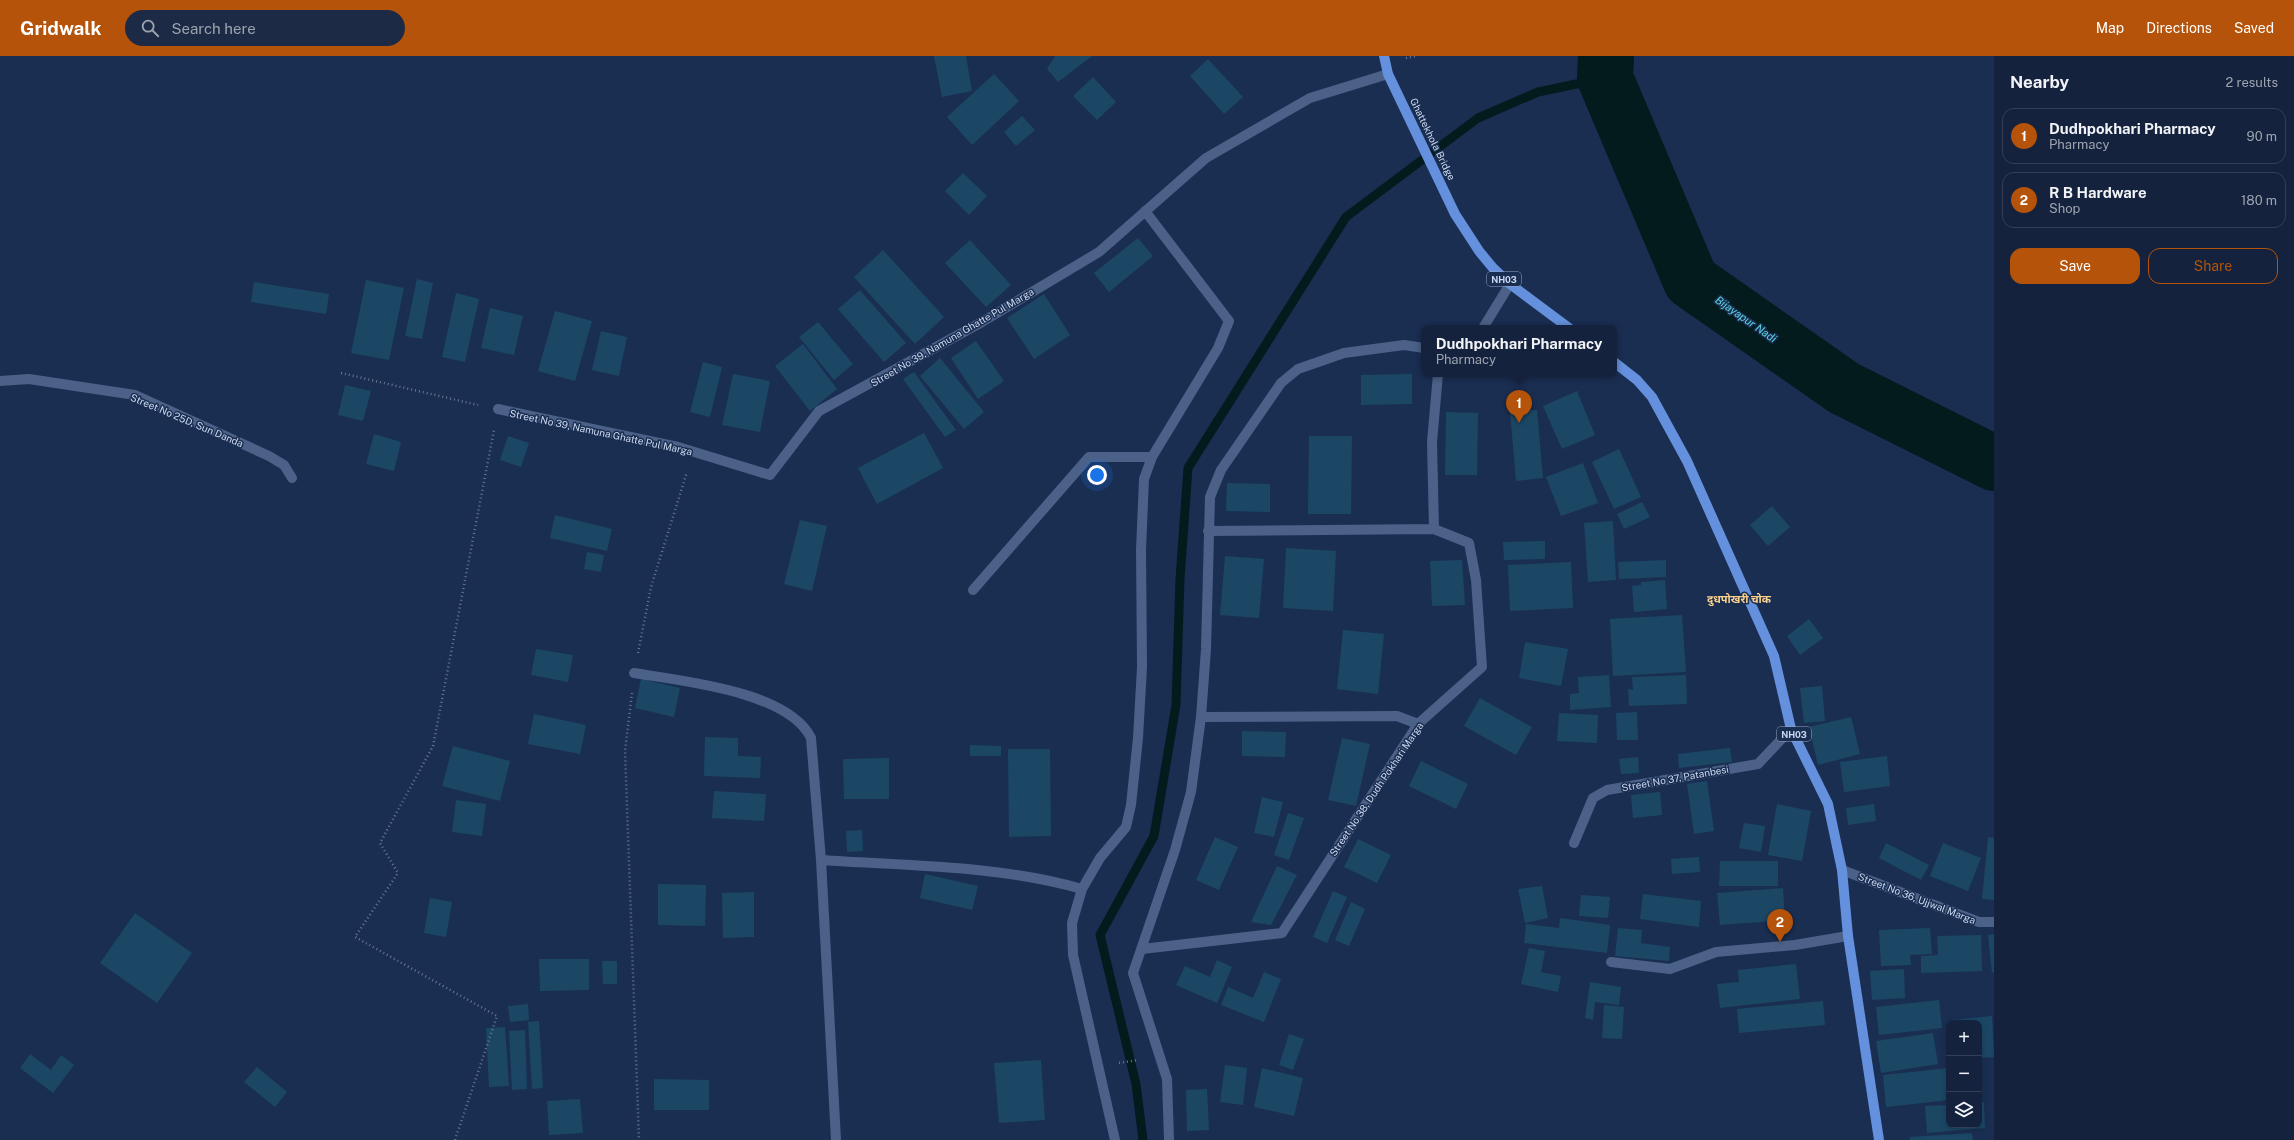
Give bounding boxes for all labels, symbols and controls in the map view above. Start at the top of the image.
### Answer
search box [125,10,405,46]
text: Gridwalk [20,17,101,39]
icon: search [139,17,161,39]
text: Search here [171,20,256,37]
text: Map [2096,20,2124,36]
text: Directions [2146,20,2212,36]
text: Saved [2234,20,2274,36]
text: Nearby [2010,72,2069,92]
text: 2 results [2226,75,2278,90]
street label: Ghattekhola Bridge [1408,96,1458,182]
text: Dudhpokhari Pharmacy [2049,120,2216,137]
text: 1 [2021,129,2027,144]
text: 90 m [2247,129,2277,144]
text: Pharmacy [2049,137,2109,152]
text: R B Hardware [2049,184,2147,201]
text: 2 [2020,193,2028,208]
text: 180 m [2241,193,2277,208]
text: Shop [2049,201,2080,216]
button: Save [2010,248,2140,284]
button: Share [2148,248,2278,284]
road number: NH03 [1487,272,1521,286]
street label: Street No 39, Namuna Ghatte Pul Marga [868,285,1036,389]
water label: Bijayapur Nadi [1713,293,1779,345]
popup [1421,325,1617,377]
text: Dudhpokhari Pharmacy [1436,335,1602,352]
text: Pharmacy [1436,352,1496,367]
pin: 1 [1506,390,1532,423]
street label: Street No 25D, Sun Danda [129,391,245,449]
street label: Street No 39, Namuna Ghatte Pul Marga [508,407,694,457]
your location [1087,465,1107,485]
district label: दुधपोखरी चोक [1707,593,1772,607]
street label: Street No 38, Dudh Pokhari Marga [1327,720,1425,858]
road number: NH03 [1777,727,1811,741]
street label: Street No 37, Patanbesi [1620,763,1730,793]
street label: Street No 36, Ujjwal Marga [1856,870,1978,926]
pin: 2 [1767,909,1793,942]
map controls [1946,1020,1982,1128]
button: + [1946,1020,1982,1056]
button: − [1946,1056,1982,1092]
button: layers [1946,1092,1982,1128]

